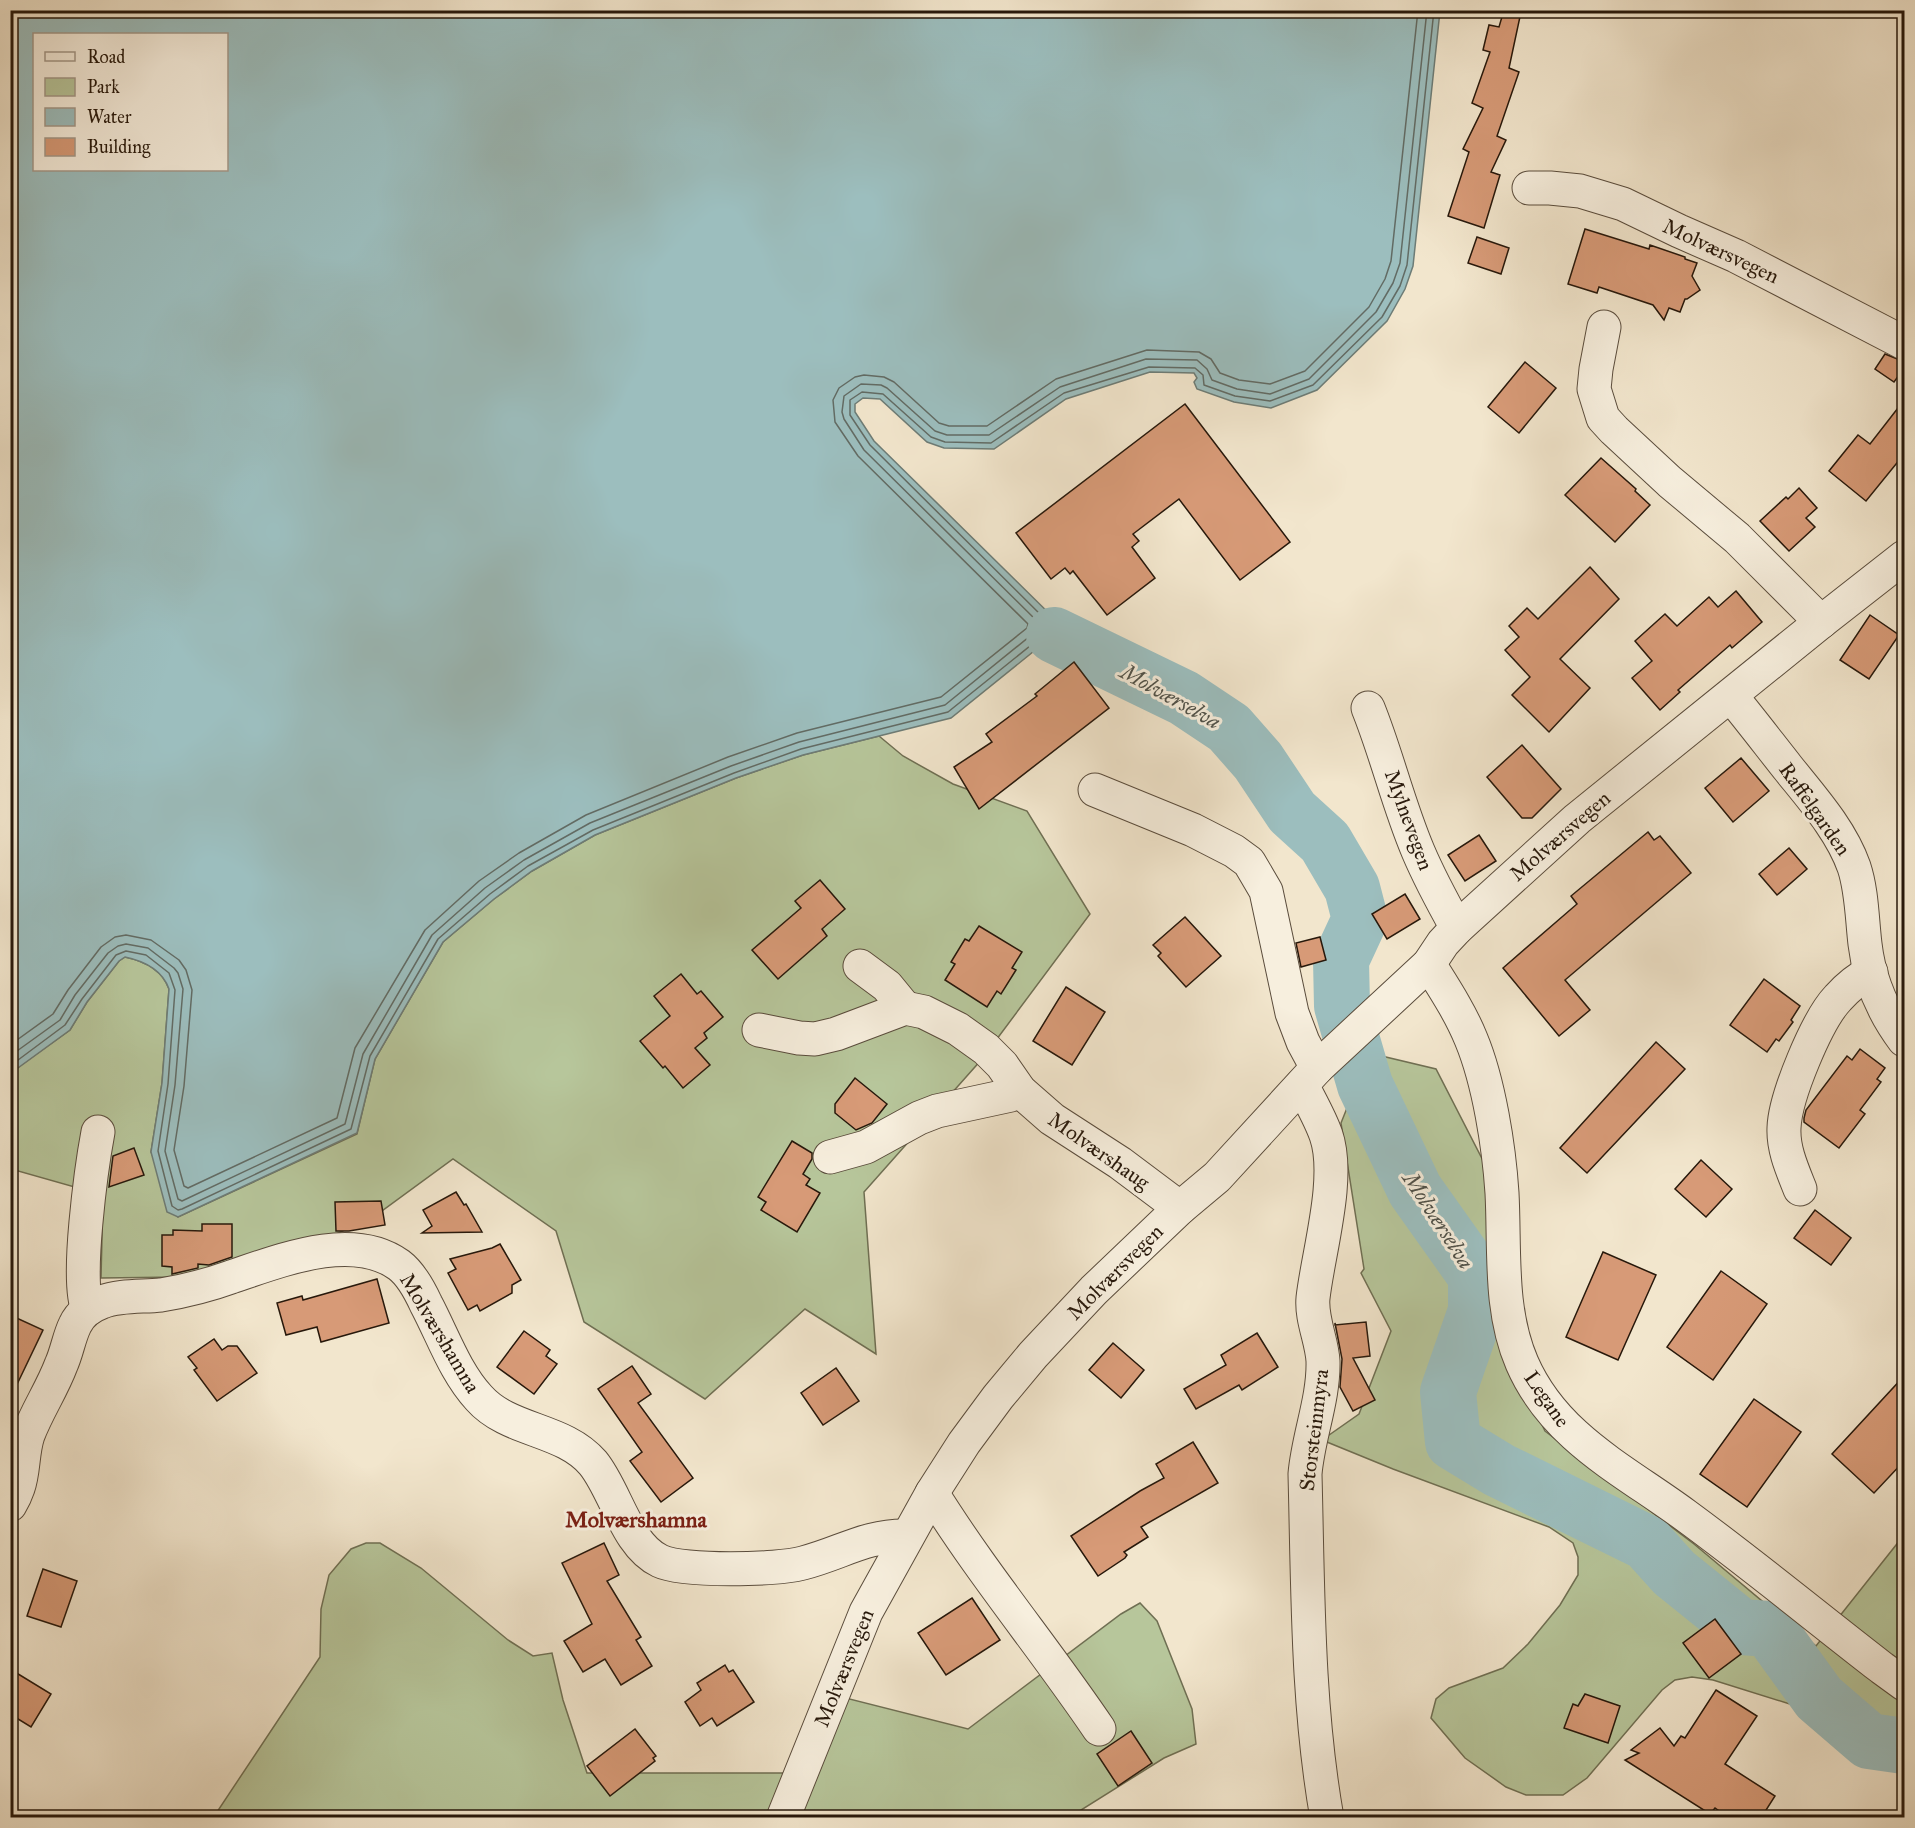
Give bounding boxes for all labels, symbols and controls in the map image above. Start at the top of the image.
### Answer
legend [33,33,228,171]
text: Road [87,46,125,68]
text: Park [87,76,120,98]
text: Water [87,106,132,128]
text: Building [87,136,151,159]
street label: Molværsvegen [1659,213,1783,289]
water label: Molværselva [1114,657,1225,735]
street label: Raffelgarden [1773,757,1857,861]
street label: Mylnevegen [1379,766,1439,874]
street label: Molværsvegen [1504,785,1616,887]
street label: Molværshaug [1043,1106,1155,1196]
water label: Molværselva [1396,1165,1480,1274]
street label: Molværsvegen [1062,1219,1168,1325]
street label: Molværshamna [394,1268,486,1398]
street label: Legane [1518,1366,1576,1432]
street label: Storsteinmyra [1294,1367,1334,1493]
district label: Molværshamna [565,1506,707,1533]
street label: Molværsvegen [809,1605,879,1731]

